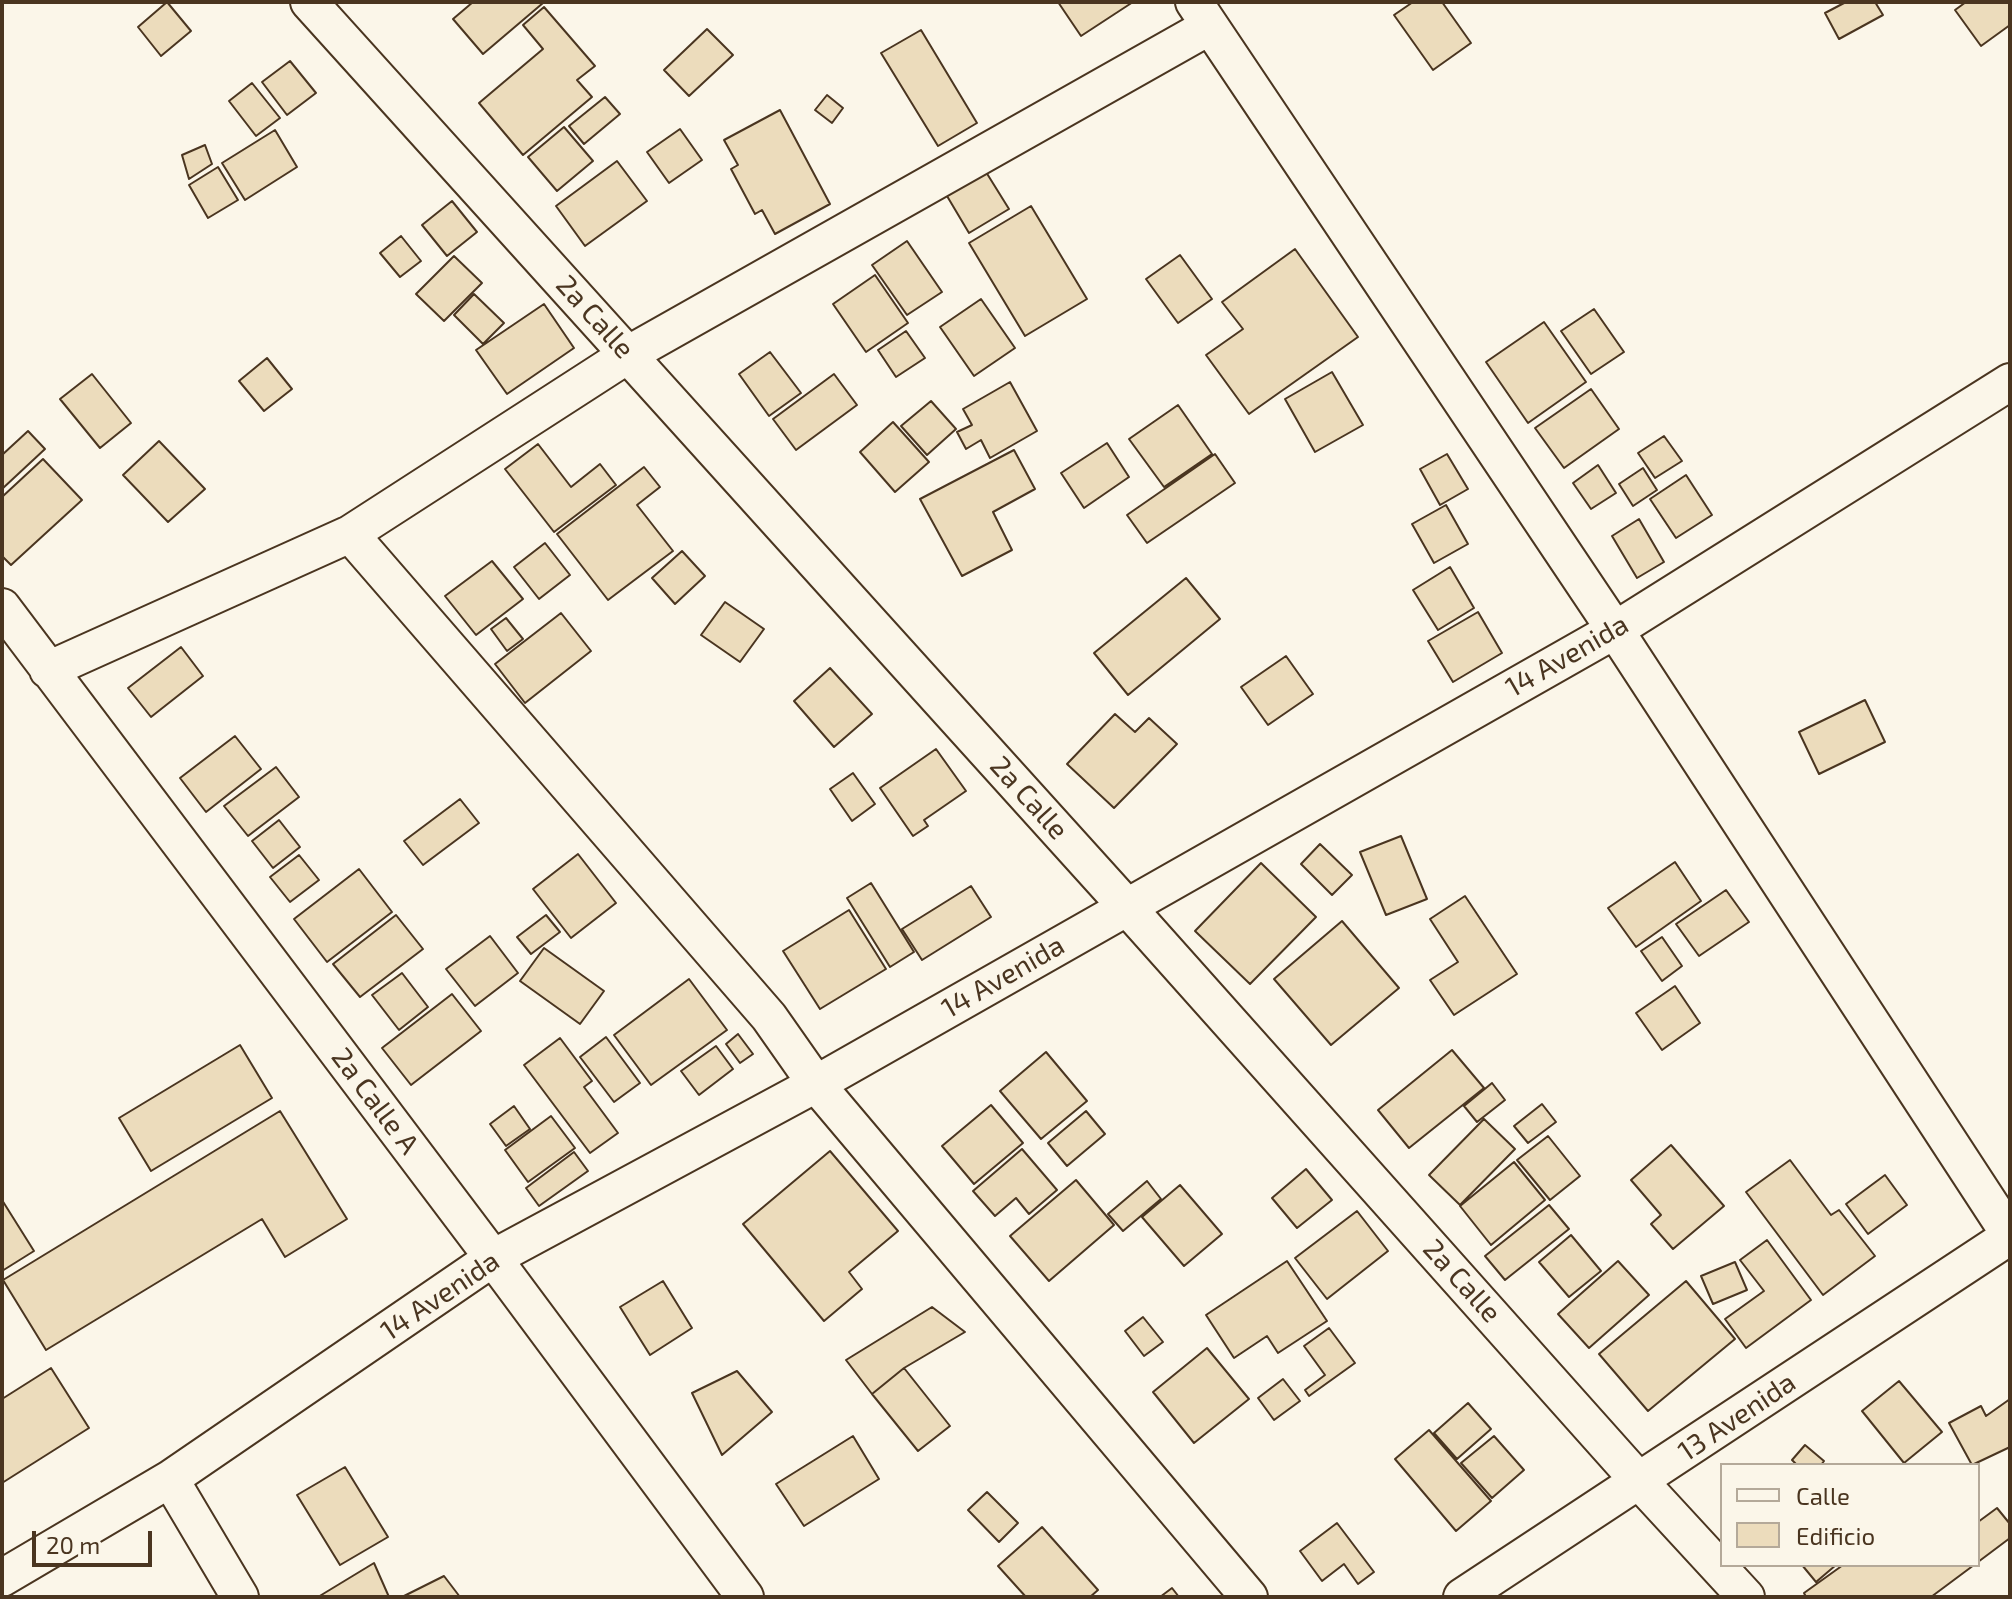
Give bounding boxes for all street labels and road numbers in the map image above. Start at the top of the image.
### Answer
street label: 2a Calle [549,268,641,366]
street label: 14 Avenida [1500,608,1634,704]
street label: 2a Calle [983,749,1075,847]
street label: 14 Avenida [936,929,1070,1025]
street label: 2a Calle A [324,1041,426,1161]
street label: 2a Calle [1416,1232,1508,1330]
street label: 14 Avenida [374,1244,506,1348]
street label: 13 Avenida [1672,1366,1802,1468]

